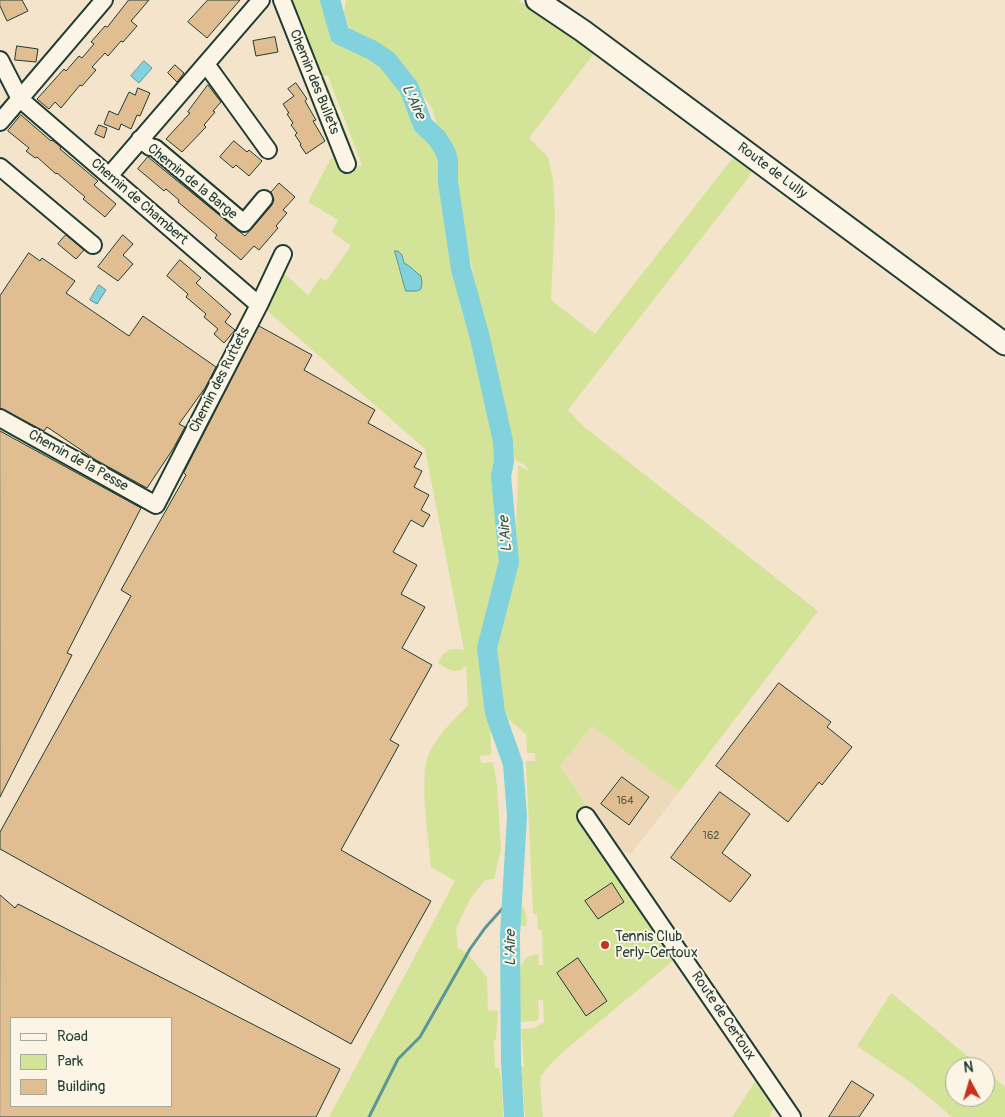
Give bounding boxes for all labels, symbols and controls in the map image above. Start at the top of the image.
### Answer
street label: Chemin des Bullets [285,27,343,137]
water label: L'Aire [397,82,429,122]
street label: Route de Lully [734,139,810,203]
street label: Chemin de la Barge [144,141,240,223]
street label: Chemin de Chambert [87,155,191,249]
street label: Chemin des Ruttets [186,324,254,436]
street label: Chemin de la Pesse [25,427,131,495]
water label: L'Aire [495,515,517,553]
house number: 164 [616,794,634,808]
house number: 162 [703,829,719,843]
place label: Tennis Club Perly-Certoux [615,929,698,962]
water label: L'Aire [502,930,520,966]
marker: Tennis Club Perly-Certoux [599,939,611,951]
street label: Route de Certoux [687,969,759,1063]
legend [10,1017,172,1107]
text: Road [57,1027,88,1046]
text: Park [57,1052,83,1071]
north arrow [945,1057,995,1107]
text: N [963,1059,974,1077]
text: Building [57,1077,105,1096]

